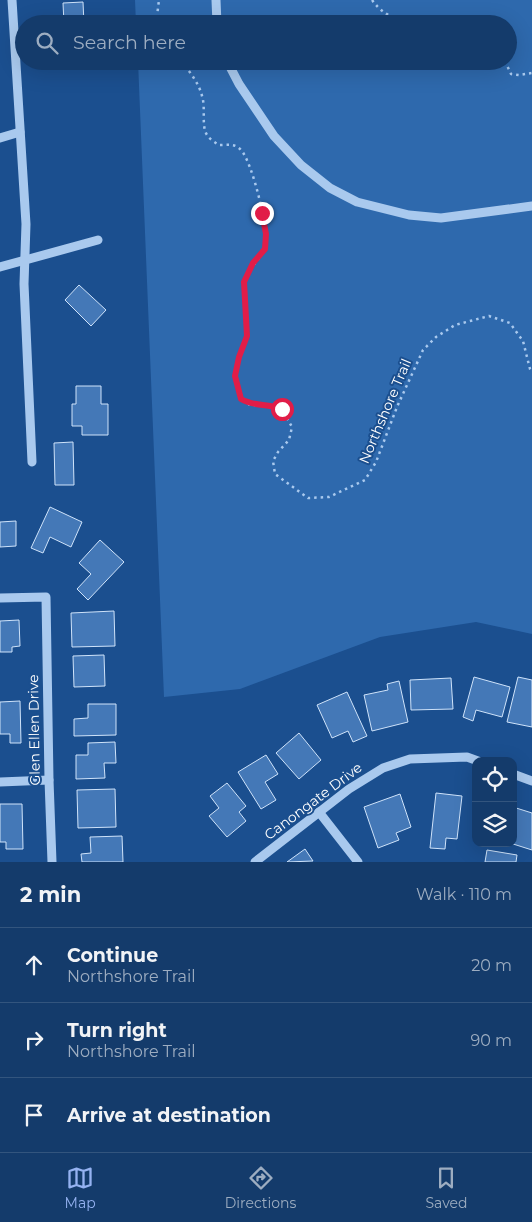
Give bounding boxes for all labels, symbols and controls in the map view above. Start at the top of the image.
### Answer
search box [15,15,517,70]
icon: search [33,29,61,57]
text: Search here [73,31,186,54]
route end [251,202,274,225]
street label: Northshore Trail [355,356,415,466]
route start [271,398,294,421]
street label: Glen Ellen Drive [24,674,44,786]
map controls [472,757,517,847]
button: locate [472,757,517,802]
street label: Canongate Drive [261,758,365,844]
button: layers [472,802,517,847]
text: 2 min [20,882,81,907]
text: Walk · 110 m [416,885,512,904]
text: Continue [67,944,158,967]
icon: ahead [20,951,48,979]
text: 20 m [471,956,512,975]
text: Northshore Trail [67,967,196,986]
text: Turn right [67,1019,167,1042]
icon: right [20,1026,48,1054]
text: 90 m [470,1031,512,1050]
text: Northshore Trail [67,1042,196,1061]
icon: arrive [20,1101,48,1129]
text: Arrive at destination [67,1104,271,1127]
tab: Map [65,1164,96,1212]
tab: Directions [225,1164,296,1212]
tab: Saved [425,1164,467,1212]

